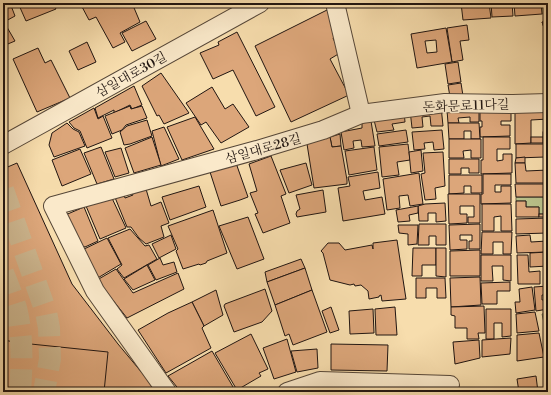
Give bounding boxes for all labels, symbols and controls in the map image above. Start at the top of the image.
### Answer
street label: 삼일대로30길 [93,49,170,101]
street label: 돈화문로11다길 [422,96,510,116]
street label: 삼일대로28길 [223,130,303,167]

